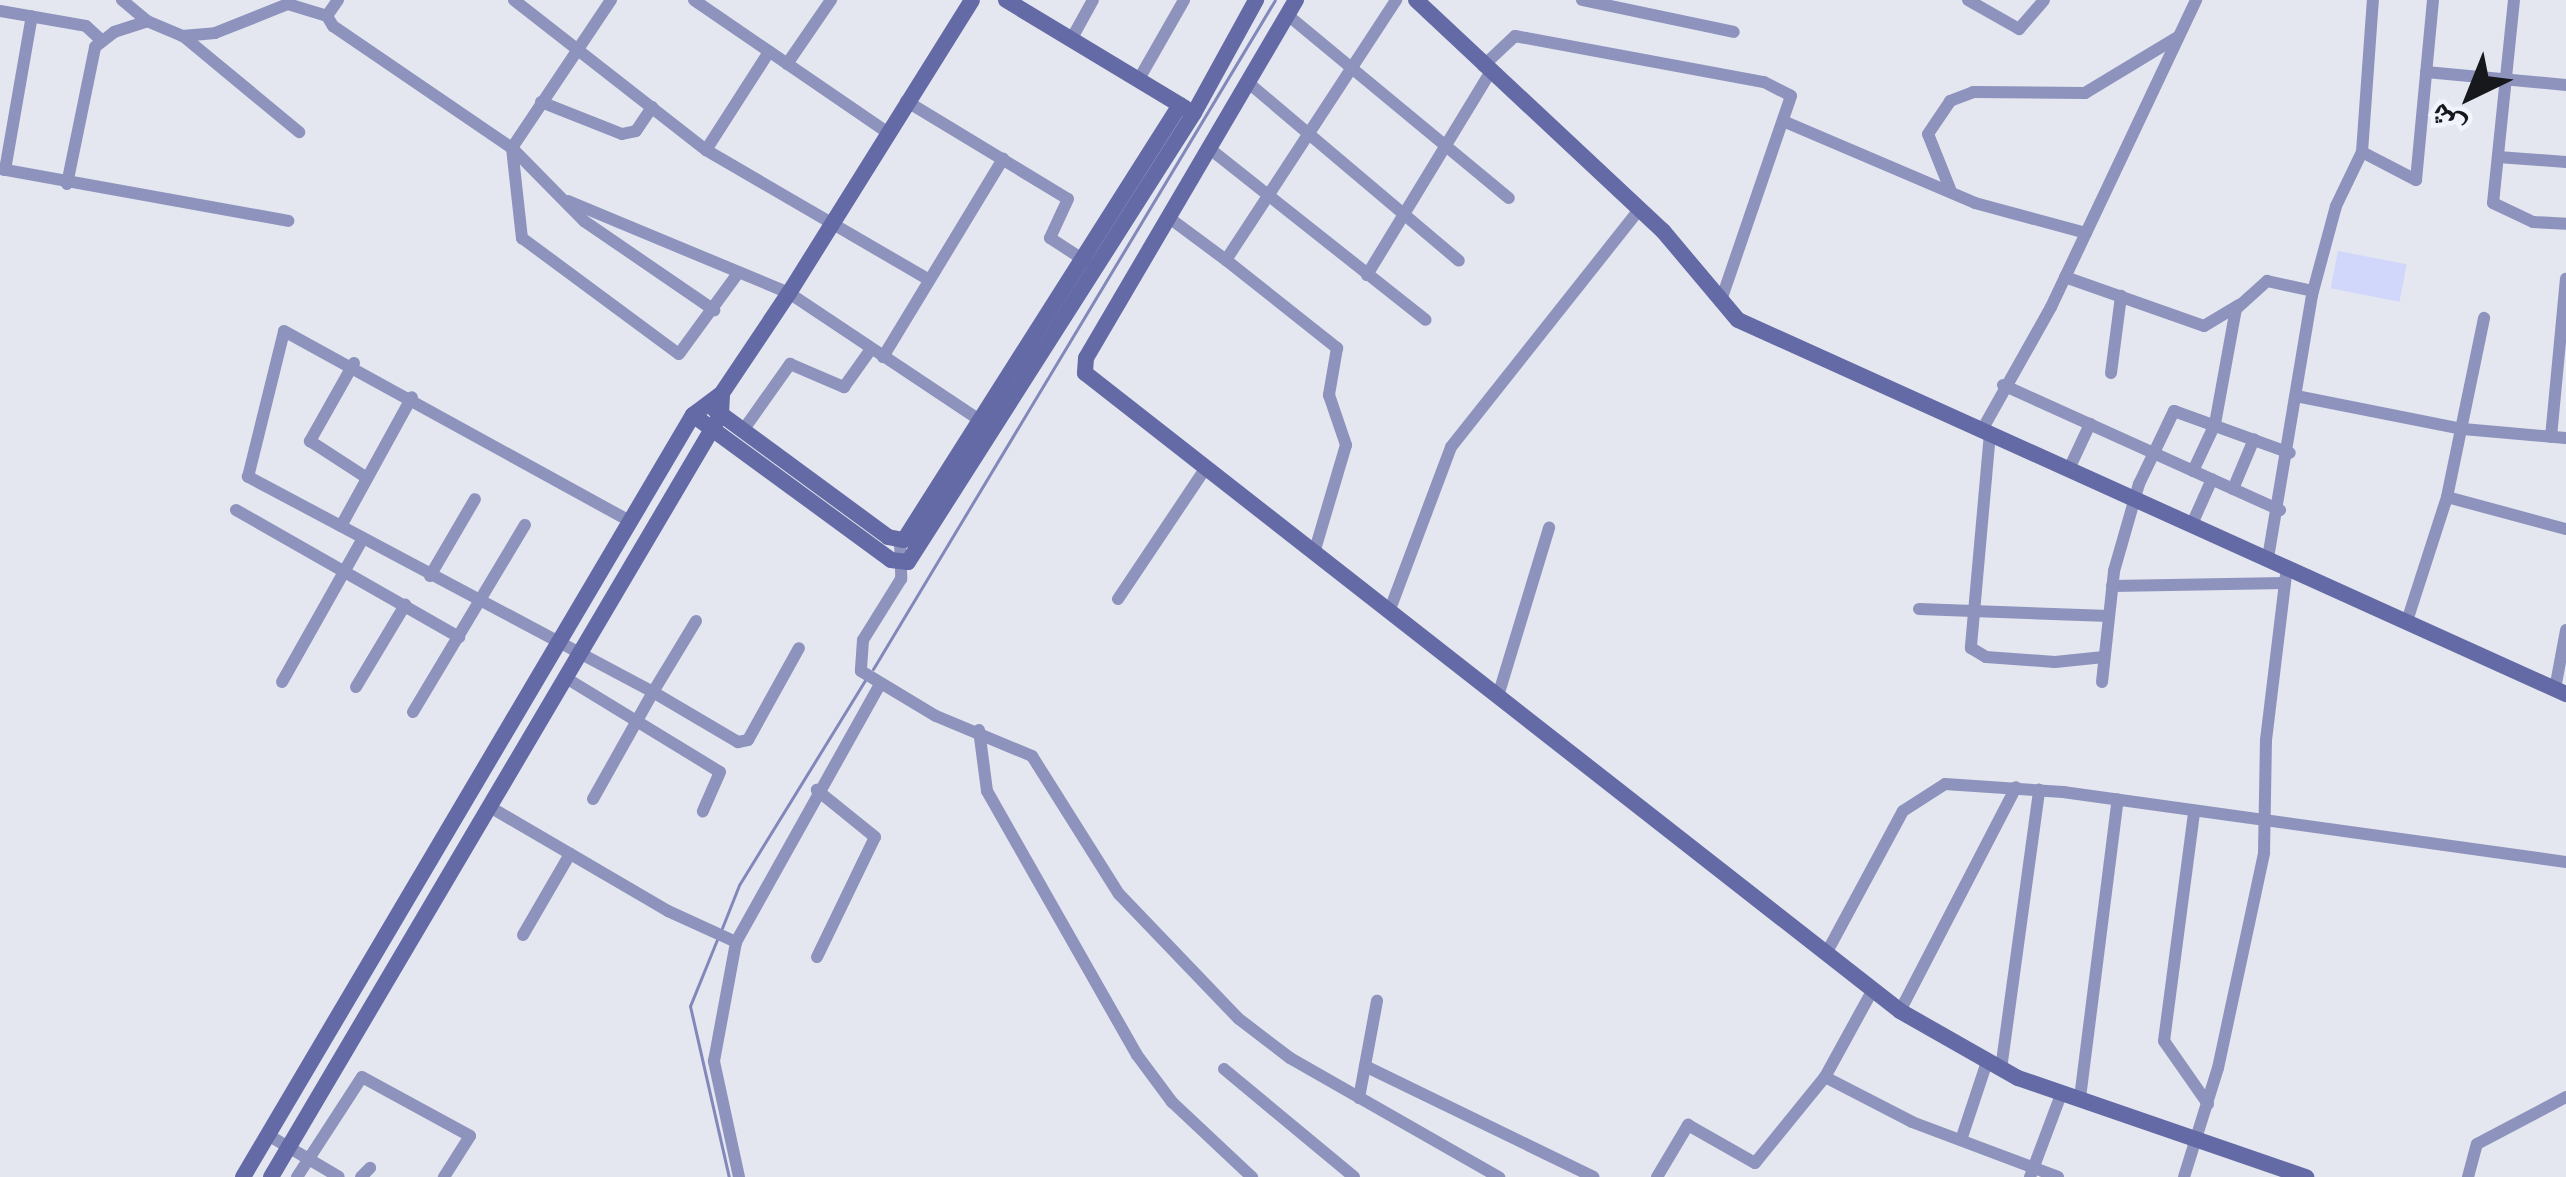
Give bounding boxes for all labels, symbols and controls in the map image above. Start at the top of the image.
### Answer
north arrow [2410,36,2530,156]
text: ش [2417,94,2473,151]

